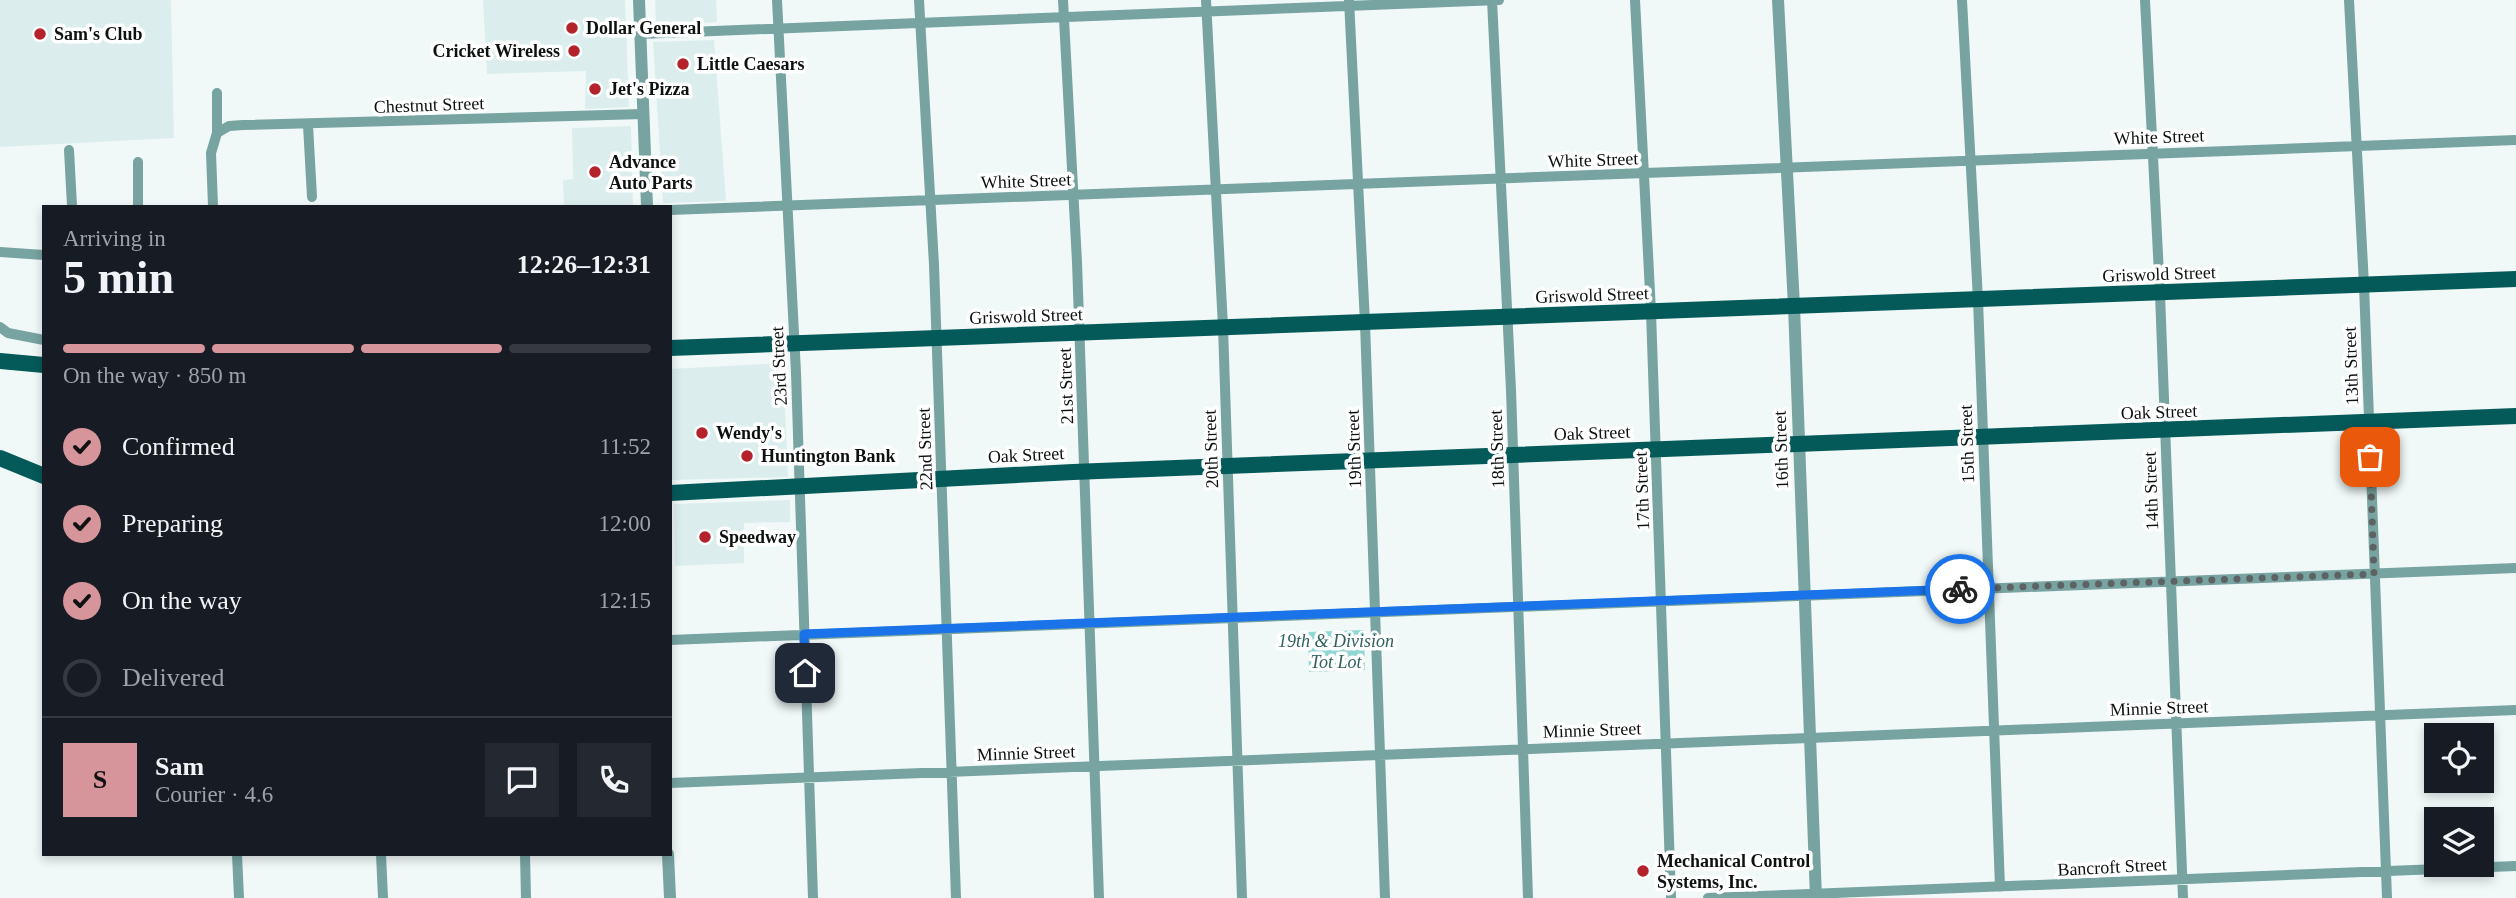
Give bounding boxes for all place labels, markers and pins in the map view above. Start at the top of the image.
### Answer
place label: Dollar General [586,18,701,38]
marker: Dollar General [564,20,580,36]
place label: Sam's Club [54,24,143,44]
marker: Sam's Club [32,26,48,42]
place label: Cricket Wireless [433,41,560,61]
marker: Cricket Wireless [566,43,582,59]
place label: Little Caesars [697,54,804,74]
marker: Little Caesars [675,56,691,72]
place label: Jet's Pizza [609,79,689,99]
marker: Jet's Pizza [587,81,603,97]
place label: Advance Auto Parts [609,152,693,193]
marker: Advance Auto Parts [587,164,603,180]
place label: Wendy's [716,423,782,443]
marker: Wendy's [694,425,710,441]
pin [2340,427,2400,487]
place label: Huntington Bank [761,446,896,466]
marker: Huntington Bank [739,448,755,464]
place label: Speedway [719,527,796,547]
marker: Speedway [697,529,713,545]
pin [775,643,835,703]
place label: Mechanical Control Systems, Inc. [1657,851,1810,892]
marker: Mechanical Control Systems, Inc. [1635,863,1651,879]

